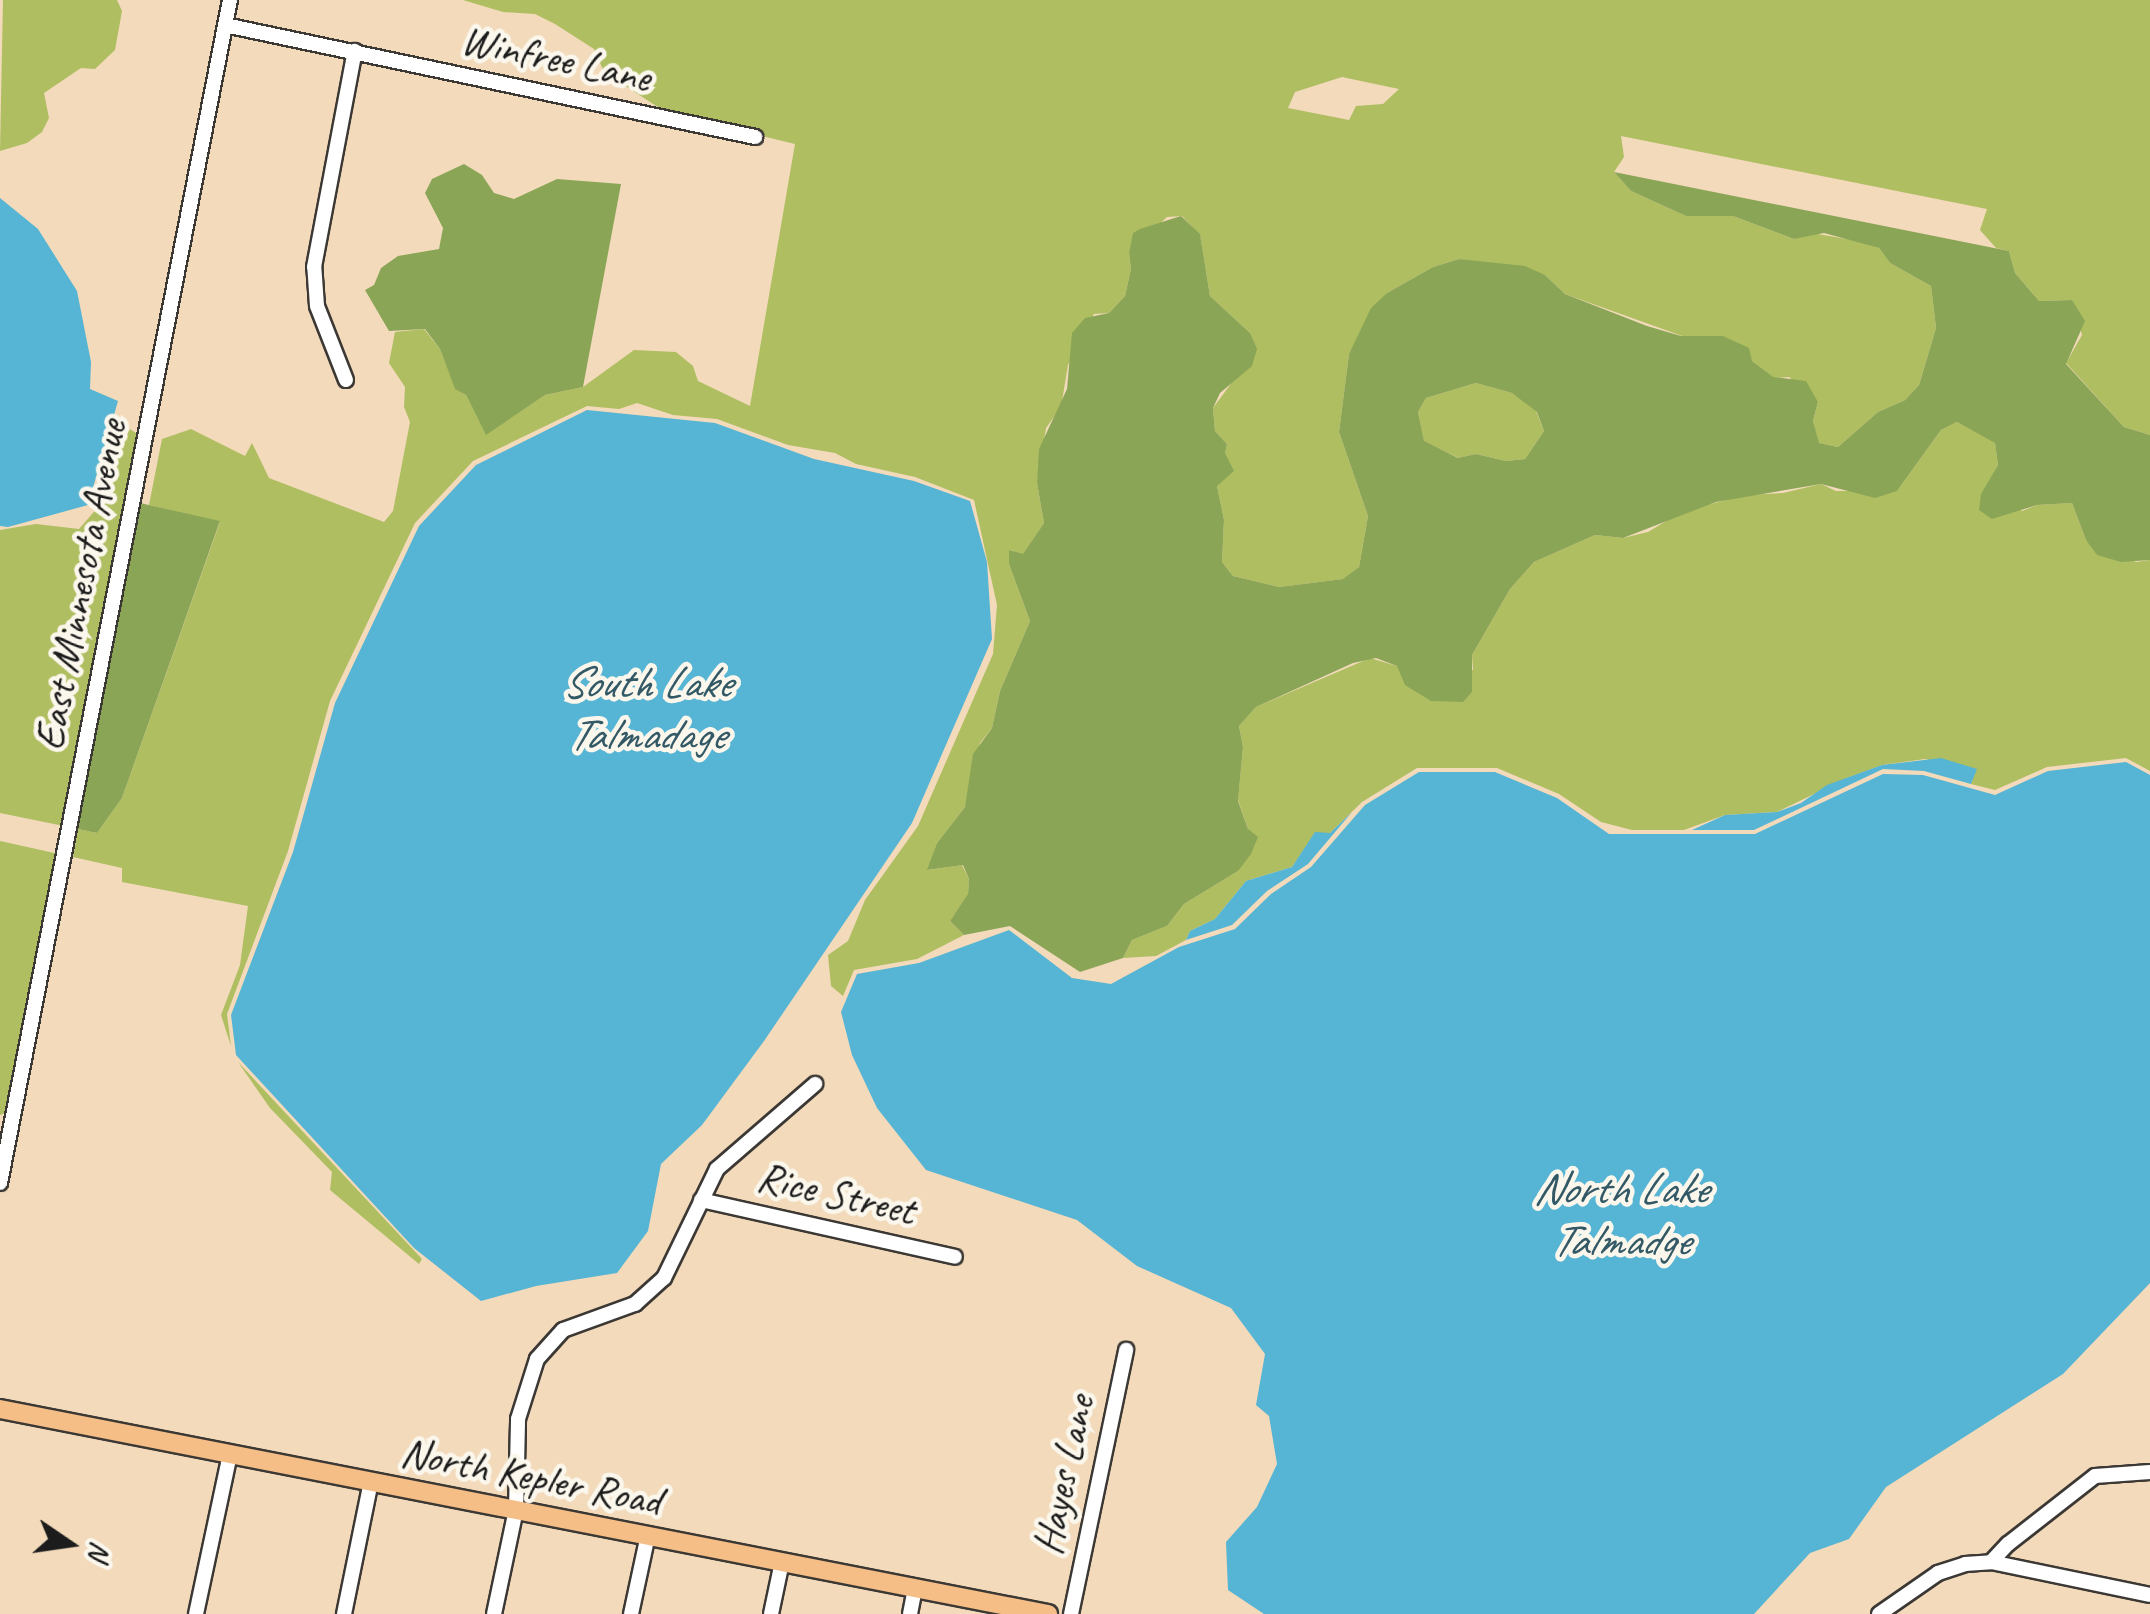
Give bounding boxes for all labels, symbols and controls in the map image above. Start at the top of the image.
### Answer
street label: Winfree Lane [457,14,655,104]
street label: East Minnesota Avenue [24,415,138,755]
water label: South Lake Talmadage [561,656,731,762]
street label: Rice Street [752,1151,920,1237]
water label: North Lake Talmadge [1532,1162,1708,1268]
street label: Hayes Lane [1022,1390,1106,1560]
street label: North Kepler Road [397,1427,665,1527]
north arrow [20,1494,120,1594]
text: N [81,1538,119,1563]

